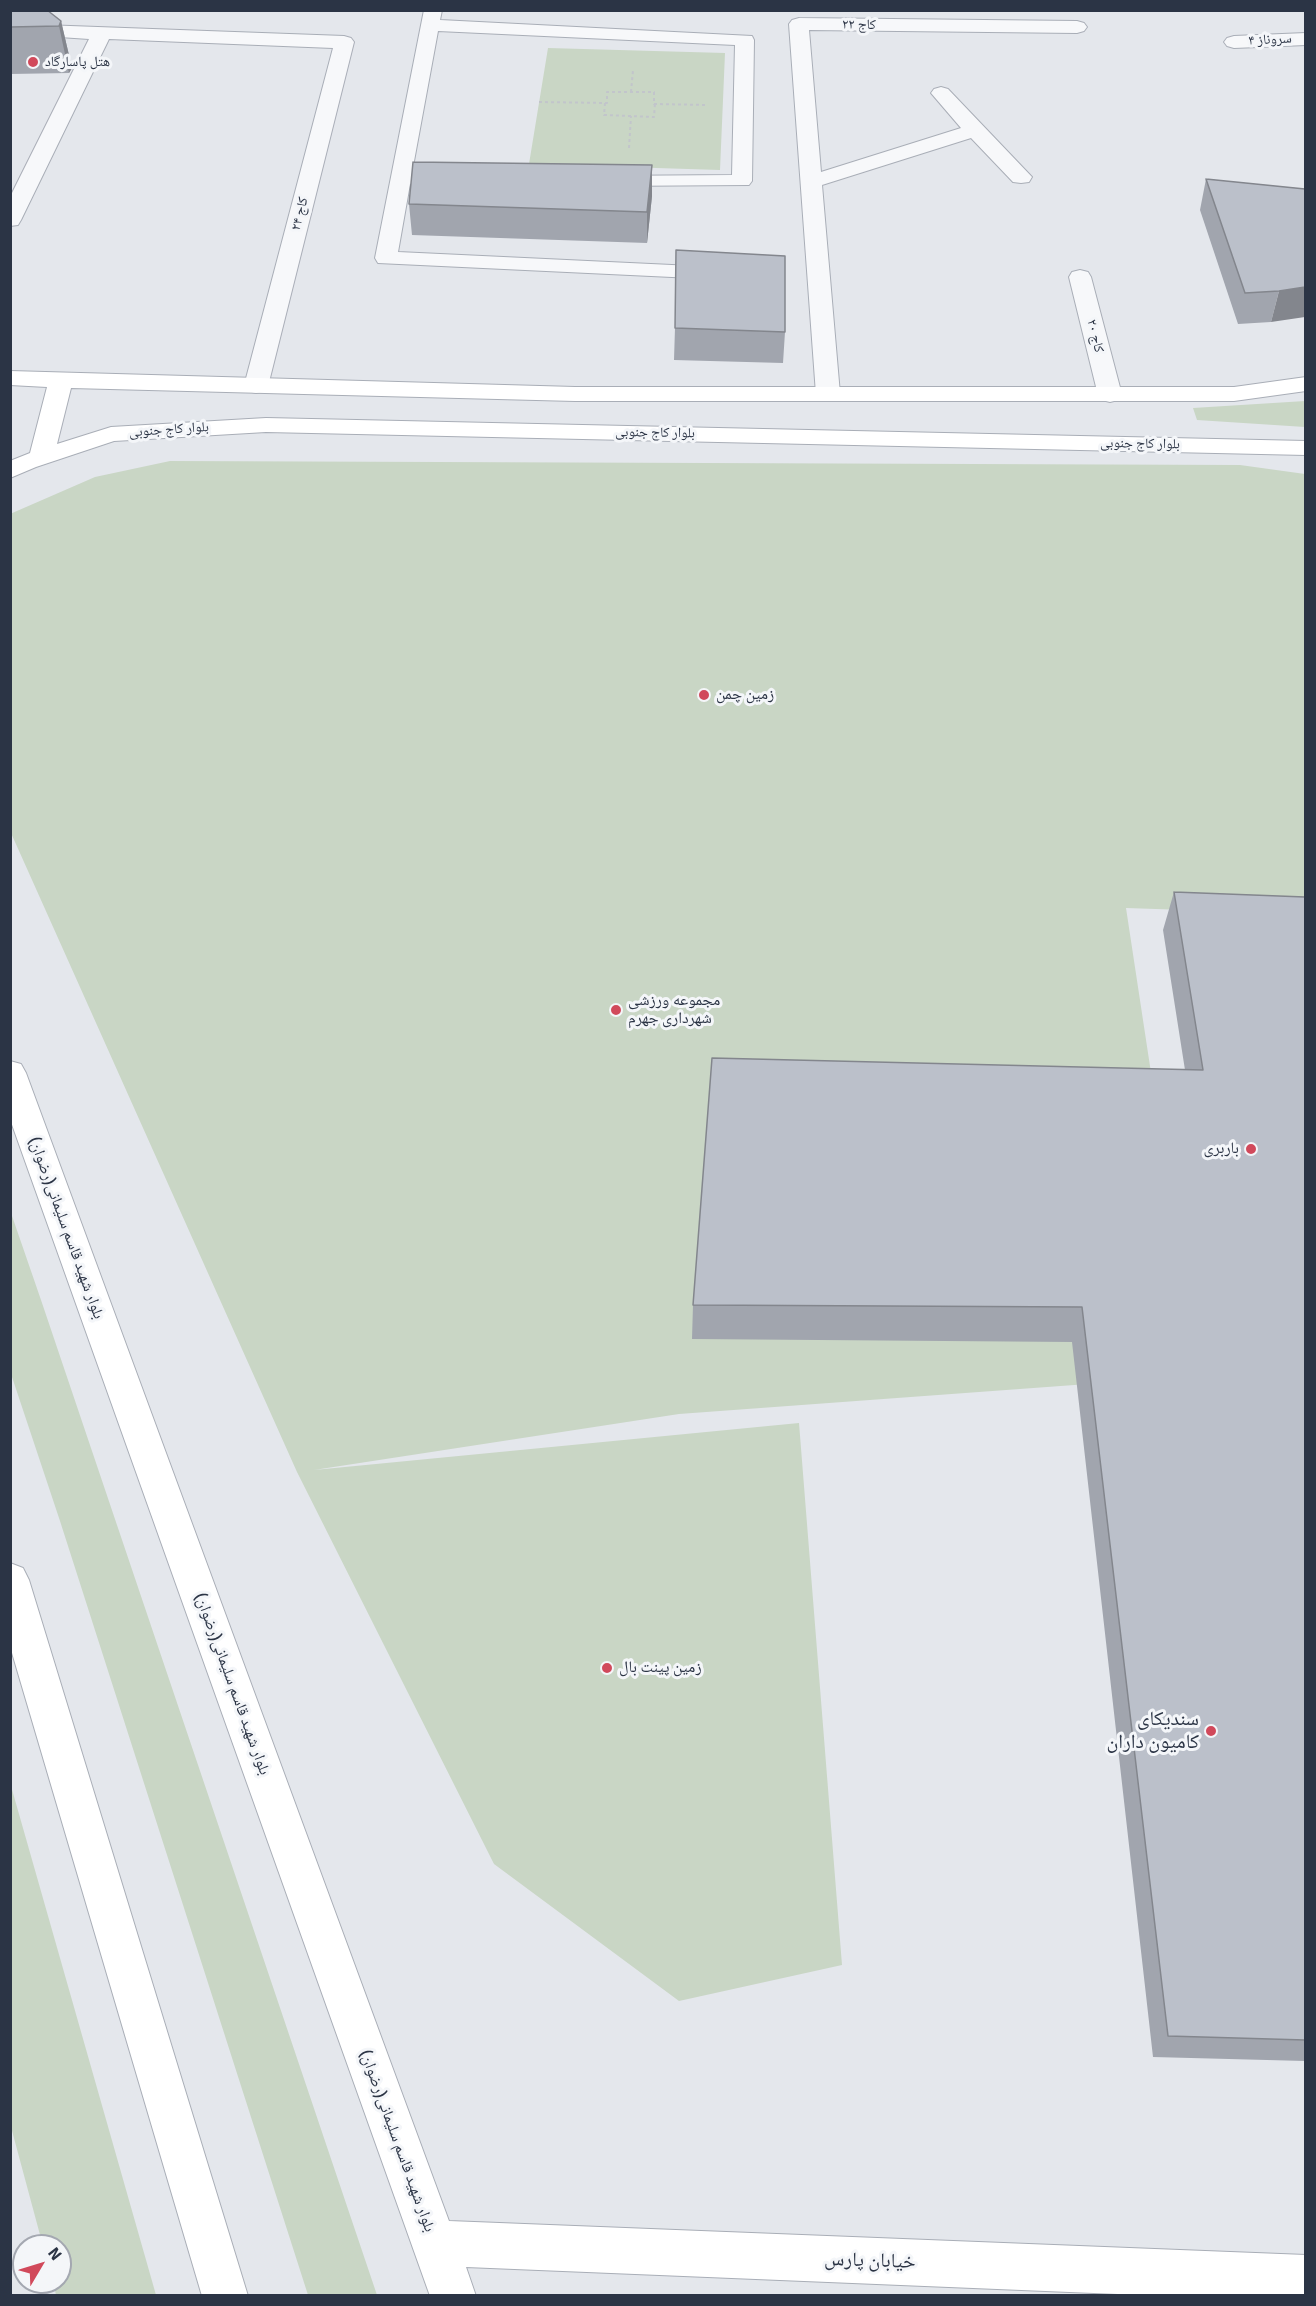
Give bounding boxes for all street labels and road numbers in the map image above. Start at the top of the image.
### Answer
street label: کاج ۲۲ [842,16,876,34]
street label: سروناز ۴ [1248,30,1292,50]
street label: کاج ۲۴ [288,196,312,232]
street label: کاج ۲۰ [1083,318,1107,354]
street label: بلوار کاج جنوبی [129,419,209,441]
street label: بلوار کاج جنوبی [615,424,695,442]
street label: بلوار کاج جنوبی [1100,435,1180,453]
street label: بلوار شهید قاسم سلیمانی(رضوان) [24,1134,108,1322]
street label: بلوار شهید قاسم سلیمانی(رضوان) [190,1590,274,1778]
street label: بلوار شهید قاسم سلیمانی(رضوان) [355,2047,439,2235]
street label: خیابان پارس [824,2247,916,2275]

